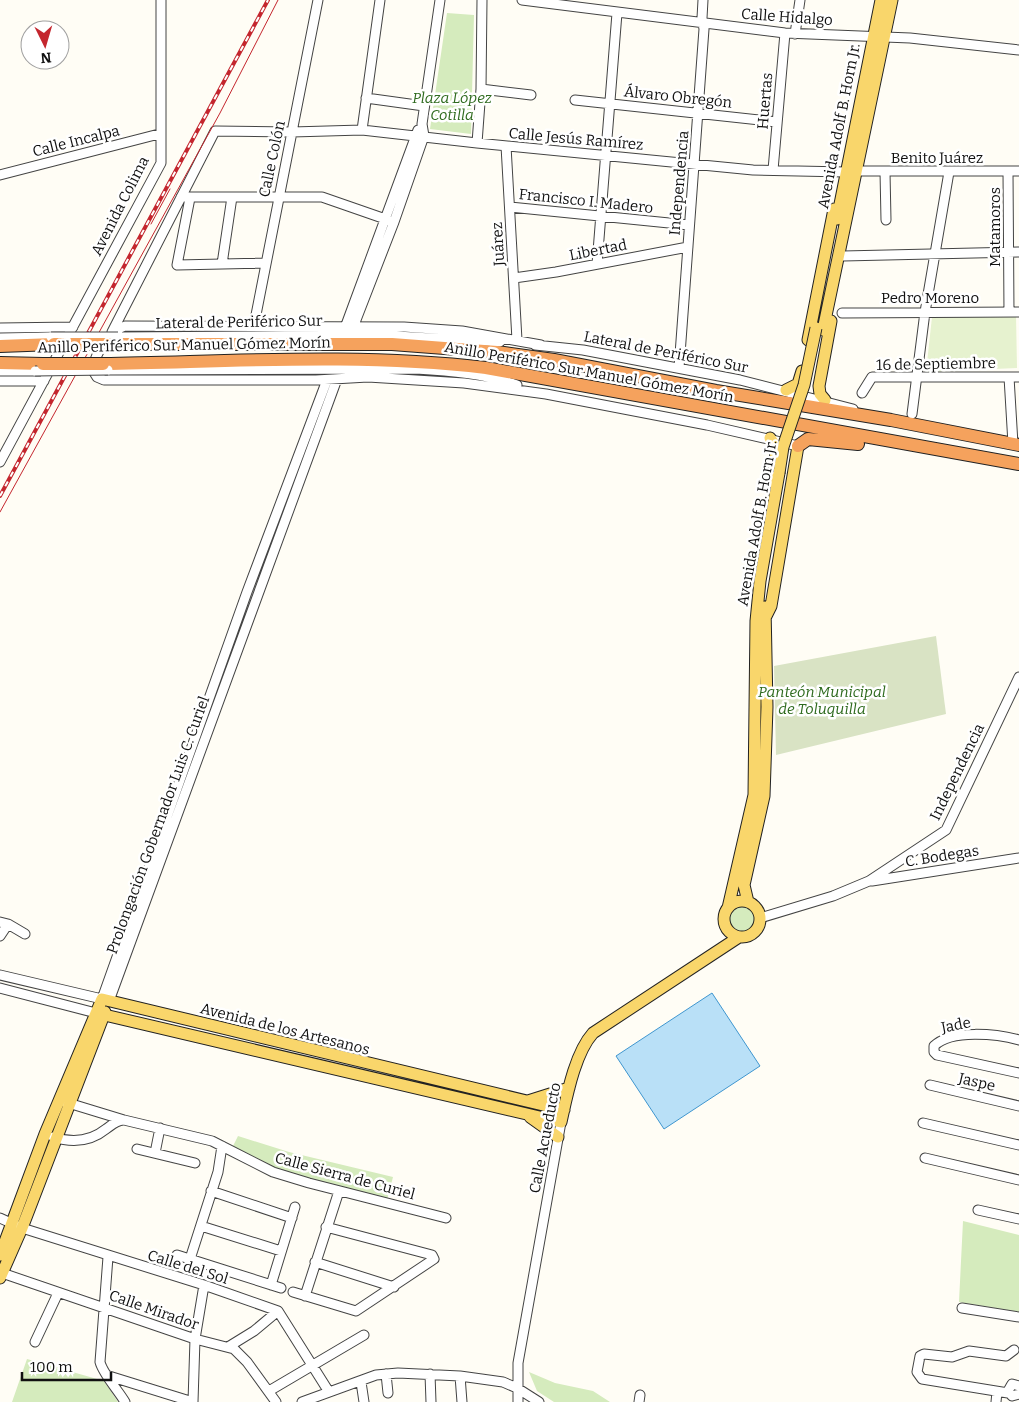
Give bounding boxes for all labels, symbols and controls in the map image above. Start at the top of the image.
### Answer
street label: Calle Hidalgo [741,5,833,29]
north arrow [20,20,70,70]
street label: Avenida Adolf B. Horn Jr. [814,42,864,210]
text: N [40,49,52,66]
street label: Huertas [754,72,776,130]
street label: Álvaro Obregón [623,82,734,112]
park label: Plaza López Cotilla [412,89,492,124]
street label: Calle Colón [255,119,289,199]
street label: Calle Incalpa [31,121,121,161]
street label: Calle Jesús Ramírez [508,124,644,154]
street label: Independencia [665,130,693,236]
street label: Benito Juárez [891,149,983,167]
street label: Avenida Colima [87,153,153,259]
street label: Francisco I. Madero [518,185,654,217]
street label: Matamoros [986,187,1004,267]
street label: Juárez [488,222,508,267]
street label: Libertad [568,236,628,264]
street label: Pedro Moreno [881,289,979,307]
street label: Lateral de Periférico Sur [155,312,323,332]
street label: Lateral de Periférico Sur [582,327,750,377]
street label: Anillo Periférico Sur Manuel Gómez Morín [37,333,331,357]
street label: Anillo Periférico Sur Manuel Gómez Morín [443,338,736,406]
street label: 16 de Septiembre [876,354,996,374]
street label: Avenida Adolf B. Horn Jr. [734,439,780,607]
park label: Panteón Municipal de Toluquilla [758,683,886,718]
street label: Prolongación Gobernador Luis C. Curiel [103,694,213,956]
street label: Independencia [926,721,988,823]
street label: C. Bodegas [904,841,980,871]
street label: Avenida de los Artesanos [198,999,372,1059]
street label: Jade [939,1013,972,1037]
street label: Jaspe [956,1069,997,1095]
street label: Calle Acueducto [525,1081,565,1195]
street label: Calle Sierra de Curiel [273,1149,417,1203]
street label: Calle del Sol [145,1246,231,1288]
street label: Calle Mirador [107,1286,202,1334]
scale bar [22,1350,111,1382]
text: 100 m [30,1358,73,1376]

